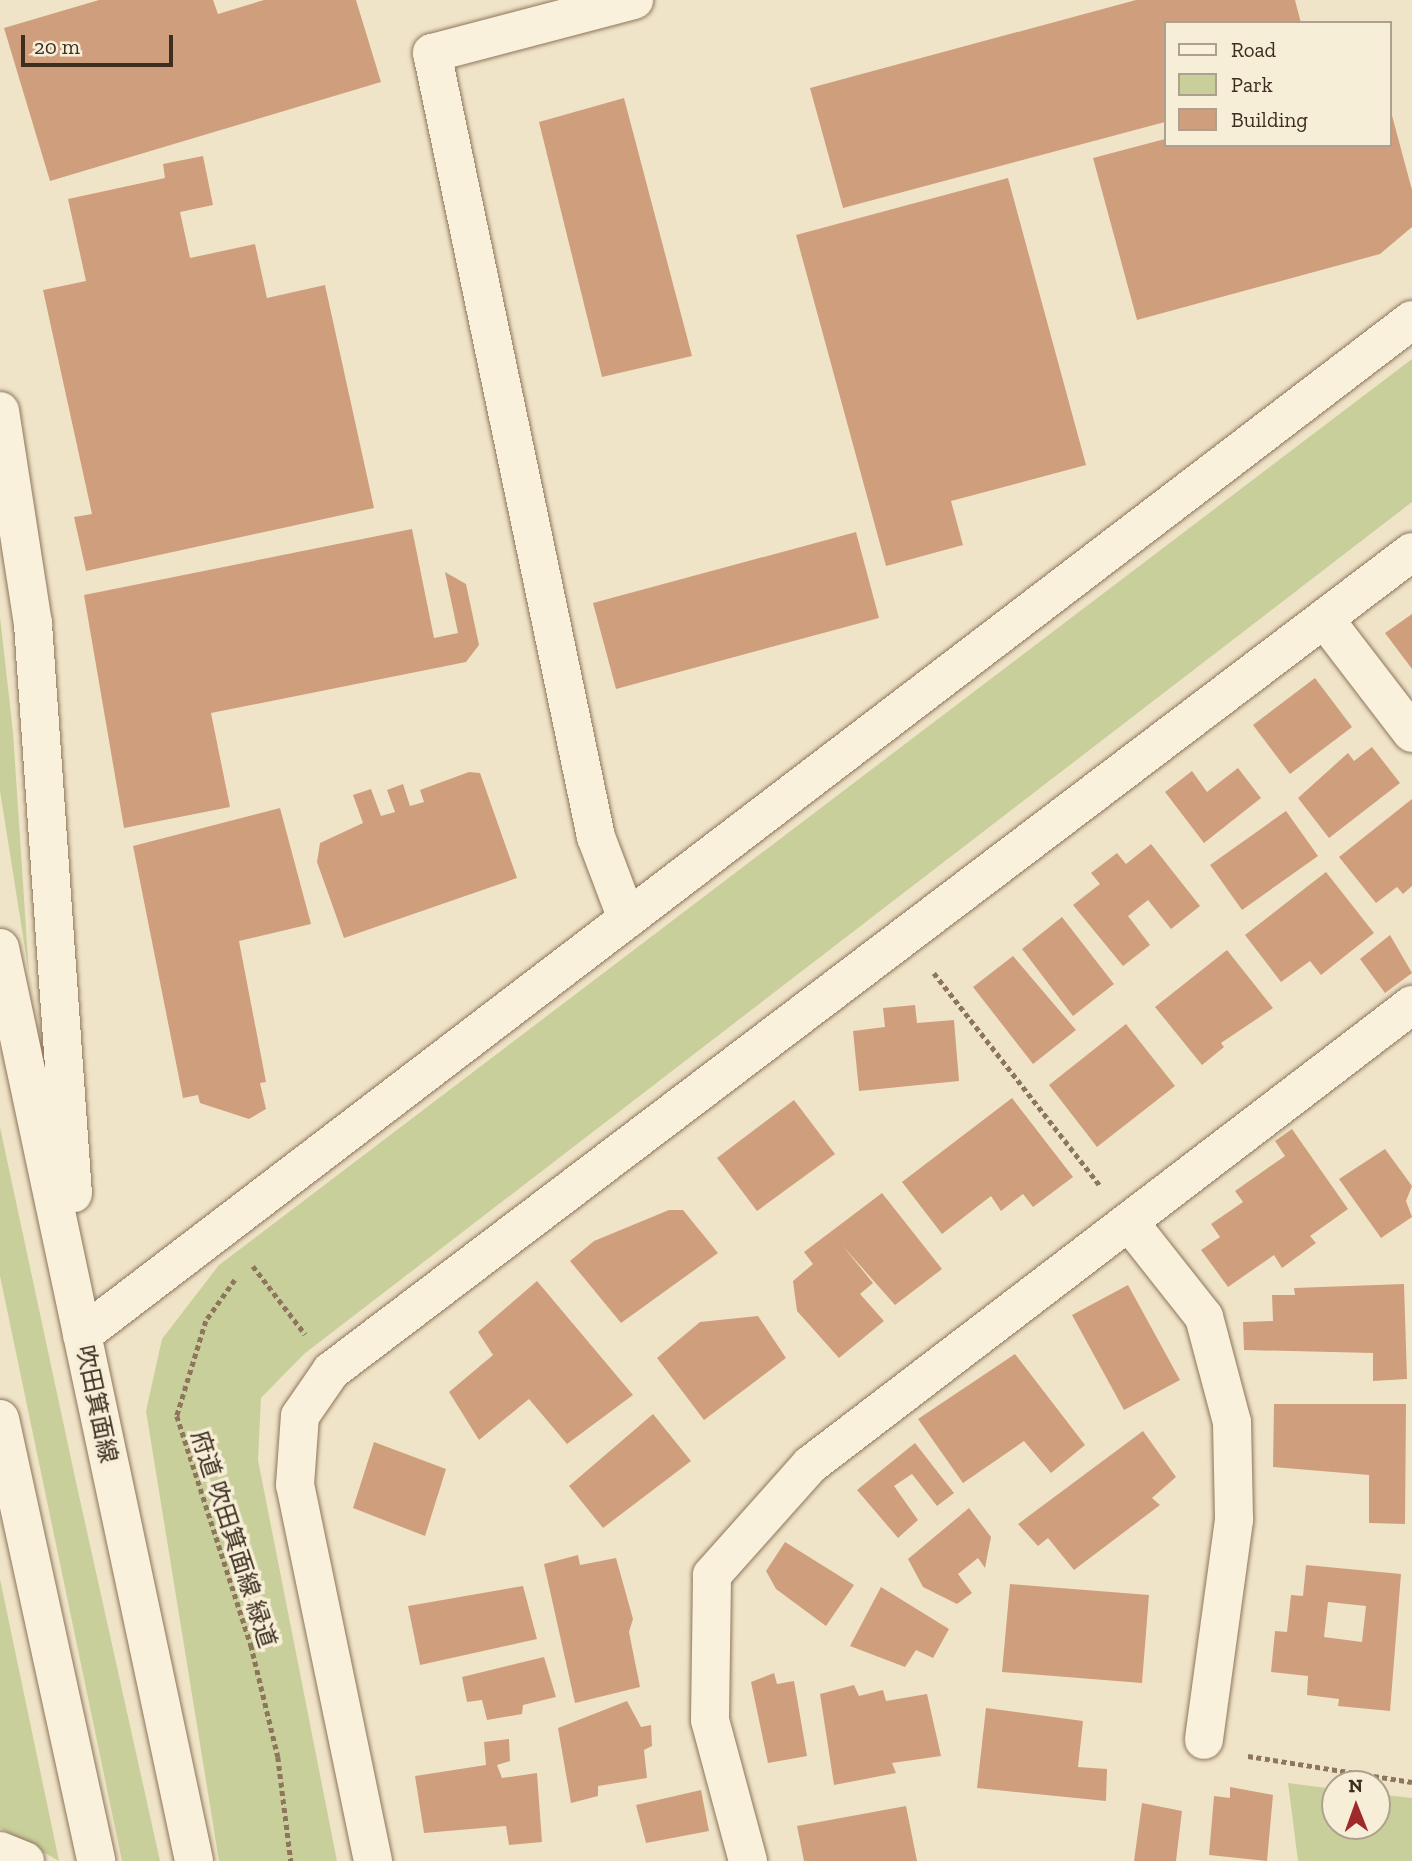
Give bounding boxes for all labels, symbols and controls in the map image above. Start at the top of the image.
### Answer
scale bar [24,21,177,65]
legend [1164,21,1391,147]
text: 20 m [34,34,80,59]
text: Road [1231,37,1276,62]
text: Park [1231,72,1273,97]
text: Building [1231,107,1308,132]
street label: 吹田箕面線 [70,1342,124,1466]
street label: 府道 吹田箕面線 緑道 [185,1427,283,1651]
north arrow [1321,1770,1391,1840]
text: N [1348,1774,1363,1797]

